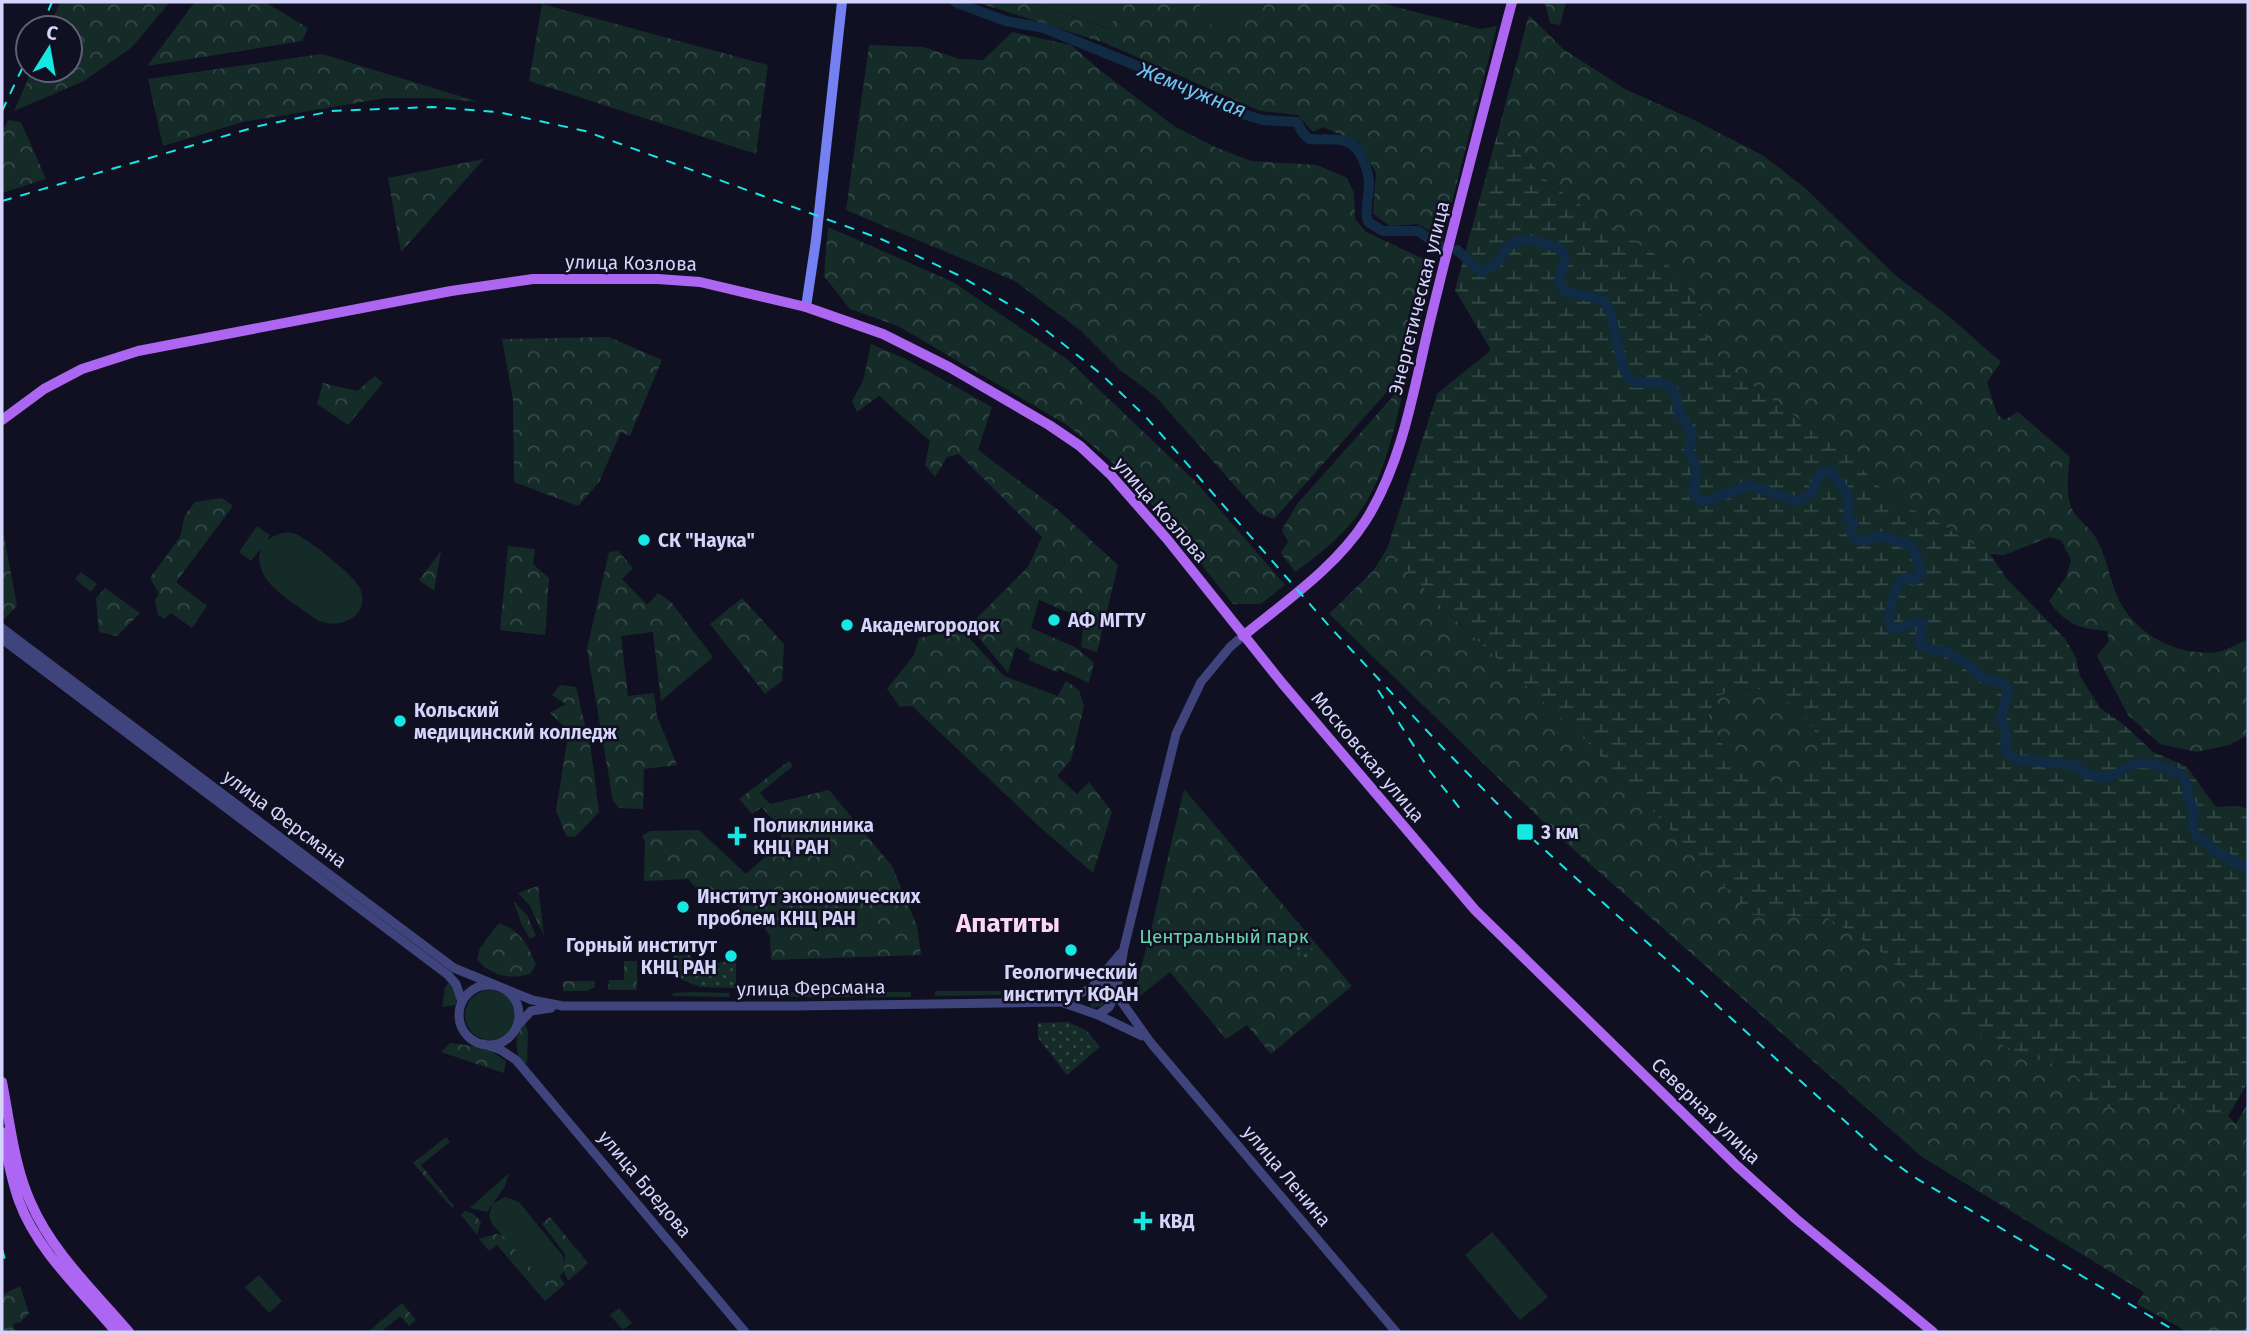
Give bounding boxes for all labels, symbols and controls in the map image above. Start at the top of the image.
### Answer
north arrow [14,14,84,84]
text: С [45,20,60,45]
water label: Жемчужная [1133,56,1250,124]
street label: Энергетическая улица [1384,199,1454,397]
street label: улица Козлова [565,250,697,276]
street label: улица Козлова [1109,453,1213,567]
place label: СК "Наука" [658,529,755,552]
marker: СК "Наука" [636,532,652,548]
place label: АФ МГТУ [1067,609,1147,632]
marker: АФ МГТУ [1046,612,1062,628]
place label: Академгородок [860,614,1000,637]
marker: Академгородок [839,617,855,633]
street label: Московская улица [1307,687,1429,827]
place label: Кольский медицинский колледж [414,699,618,744]
marker: Кольский медицинский колледж [392,713,408,729]
street label: улица Ферсмана [219,765,351,873]
place label: Поликлиника КНЦ РАН [753,814,874,859]
place label: 3 км [1540,821,1579,844]
marker: 3 км [1515,822,1535,842]
marker: Поликлиника КНЦ РАН [727,826,747,846]
place label: Институт экономических проблем КНЦ РАН [697,885,921,930]
marker: Институт экономических проблем КНЦ РАН [675,899,691,915]
district label: Апатиты [955,908,1060,939]
park label: Центральный парк [1139,925,1309,948]
place label: Горный институт КНЦ РАН [566,934,718,979]
marker: Геологический институт КФАН [1063,942,1079,958]
marker: Горный институт КНЦ РАН [723,948,739,964]
place label: Геологический институт КФАН [1003,961,1139,1006]
street label: улица Ферсмана [736,975,886,1001]
street label: Северная улица [1647,1053,1765,1169]
street label: улица Ленина [1238,1121,1336,1231]
street label: улица Бредова [593,1126,697,1242]
place label: КВД [1159,1210,1195,1233]
marker: КВД [1133,1211,1153,1231]

